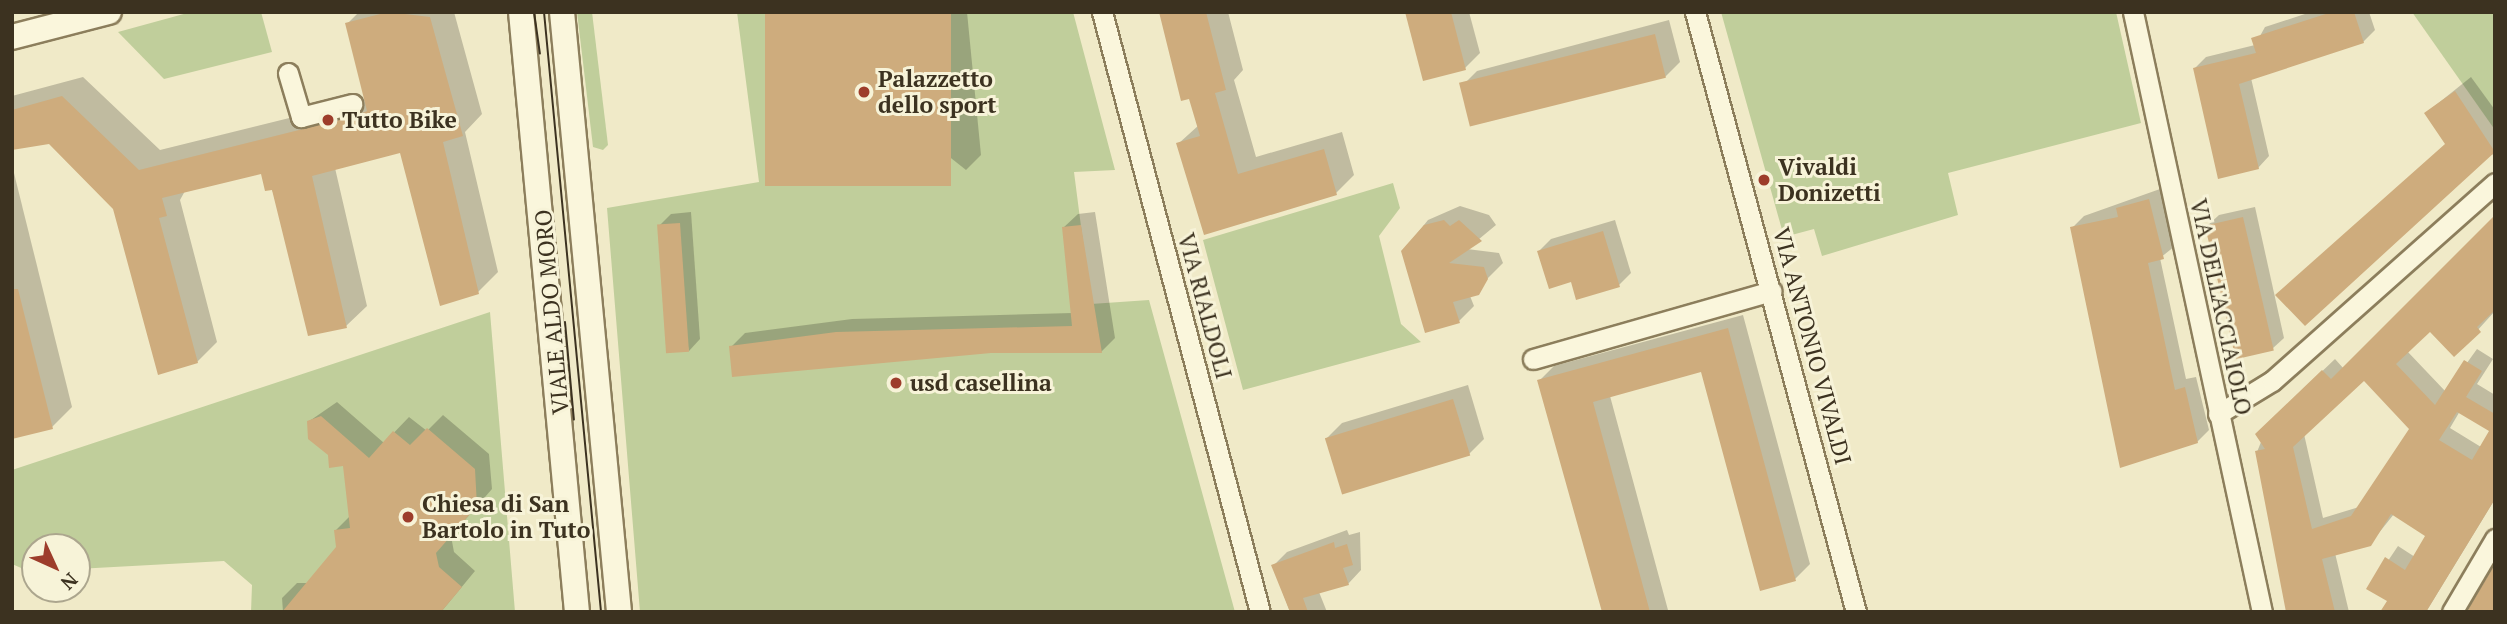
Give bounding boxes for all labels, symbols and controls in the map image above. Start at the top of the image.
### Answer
place label: Palazzetto dello sport [878,65,996,119]
marker: Palazzetto dello sport [856,84,872,100]
place label: Tutto Bike [342,106,457,134]
marker: Tutto Bike [320,112,336,128]
place label: Vivaldi Donizetti [1778,153,1881,207]
marker: Vivaldi Donizetti [1756,172,1772,188]
street label: VIA DELL'ACCIAIOLO [2185,196,2257,418]
street label: VIALE ALDO MORO [529,208,575,416]
street label: VIA ANTONIO VIVALDI [1767,224,1857,468]
street label: VIA RIALDOLI [1172,230,1238,382]
place label: usd casellina [910,369,1052,397]
marker: usd casellina [888,375,904,391]
place label: Chiesa di San Bartolo in Tuto [422,490,590,544]
marker: Chiesa di San Bartolo in Tuto [400,509,416,525]
north arrow [21,533,91,603]
text: N [56,568,84,596]

